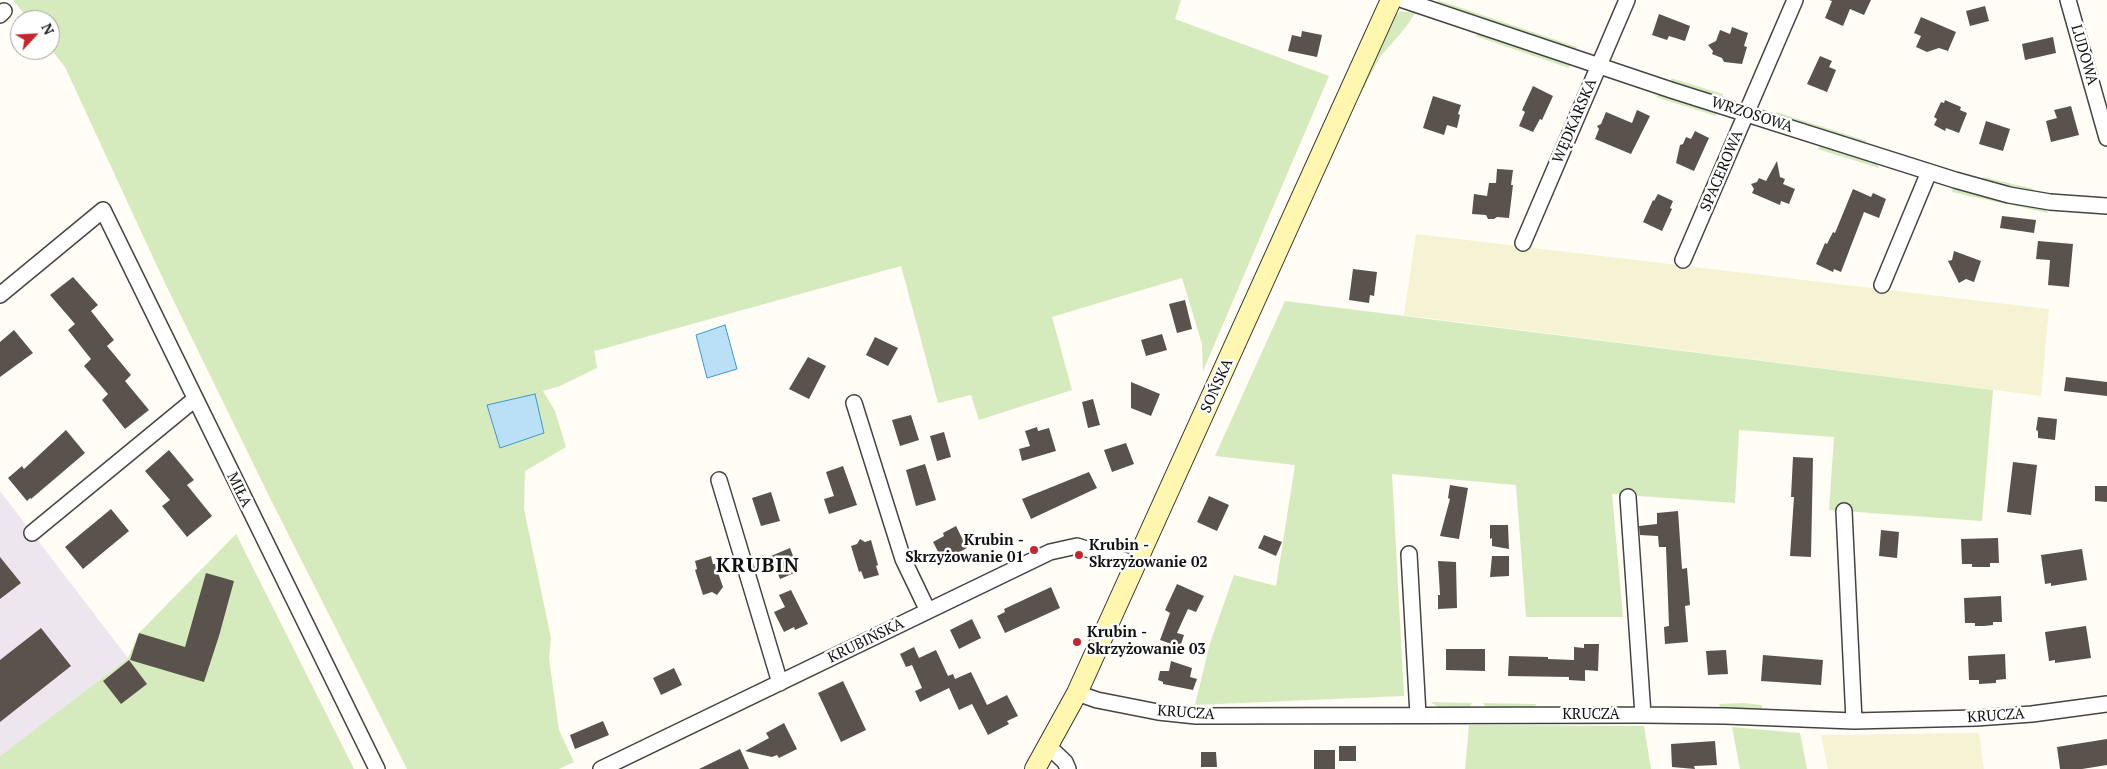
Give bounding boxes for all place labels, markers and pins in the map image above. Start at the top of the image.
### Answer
place label: Krubin - Skrzyżowanie 01 [905,532,1024,567]
place label: Krubin - Skrzyżowanie 02 [1089,537,1208,572]
marker: Krubin - Skrzyżowanie 01 [1028,544,1040,556]
marker: Krubin - Skrzyżowanie 02 [1073,549,1085,561]
place label: Krubin - Skrzyżowanie 03 [1087,624,1206,659]
marker: Krubin - Skrzyżowanie 03 [1071,636,1083,648]

